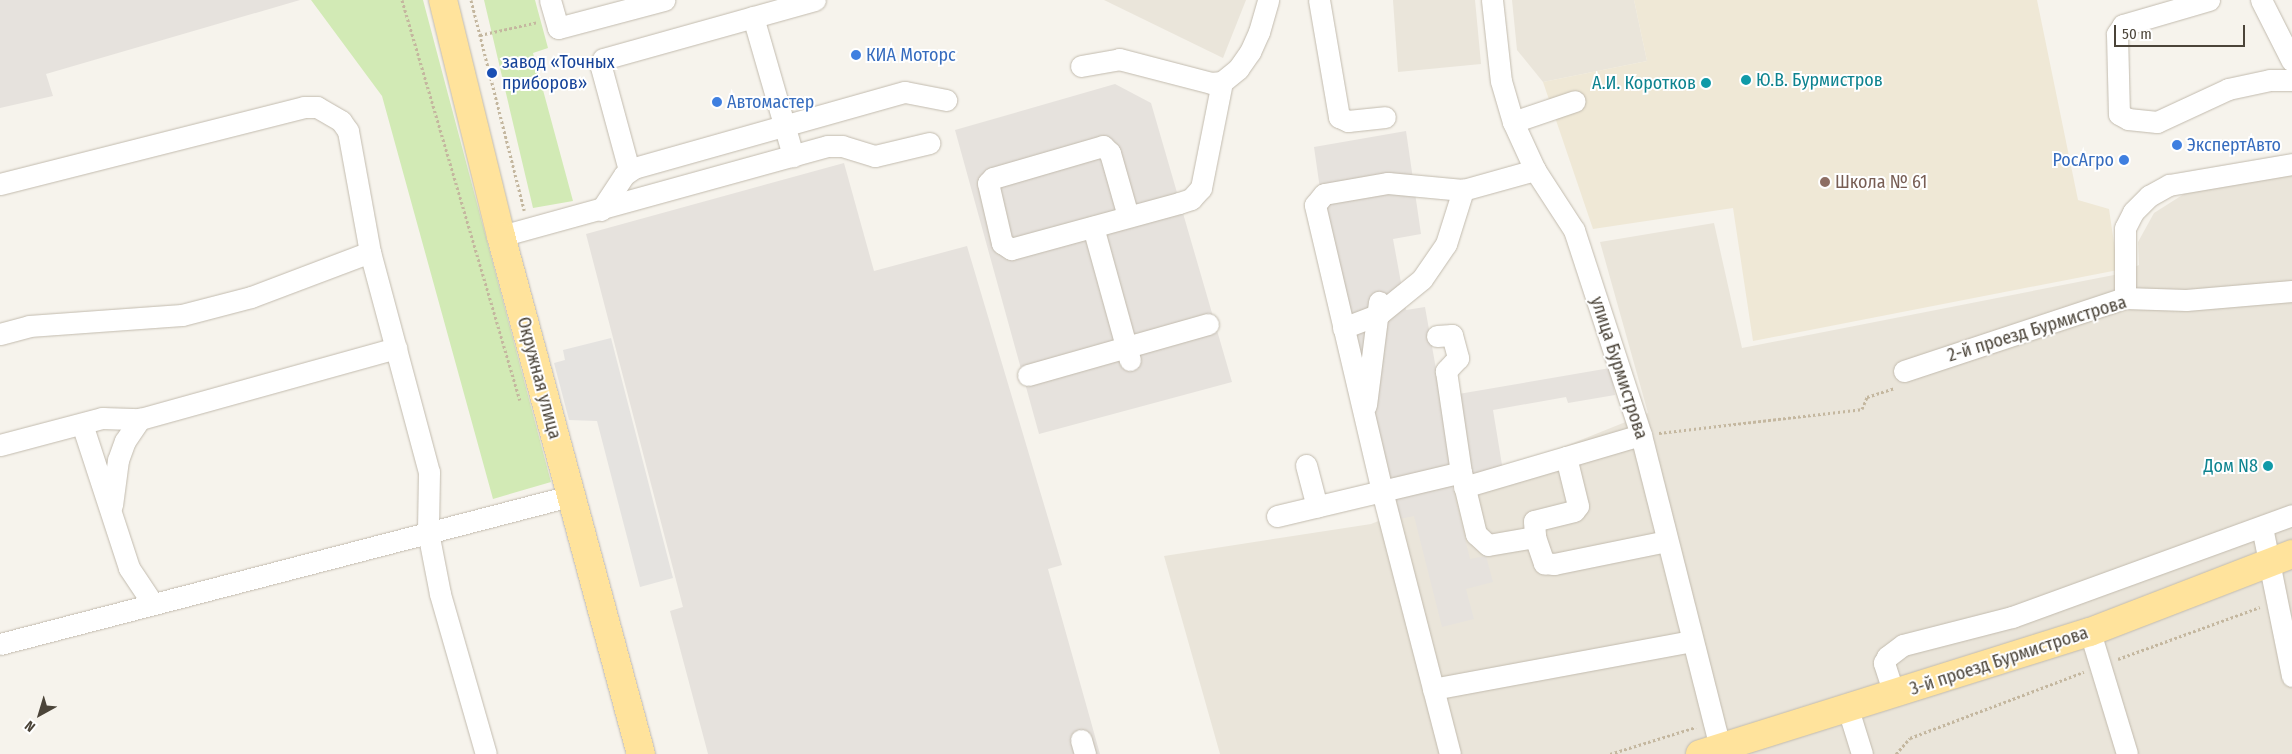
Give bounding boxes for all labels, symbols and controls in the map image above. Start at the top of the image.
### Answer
scale bar [2117,15,2248,47]
text: 50 m [2122,25,2152,43]
place label: КИА Моторс [866,44,956,66]
marker: КИА Моторс [850,49,862,61]
place label: завод «Точных приборов» [502,52,615,94]
marker: завод «Точных приборов» [486,67,498,79]
place label: Ю.В. Бурмистров [1756,69,1883,91]
place label: А.И. Коротков [1592,72,1696,94]
marker: Ю.В. Бурмистров [1740,74,1752,86]
marker: А.И. Коротков [1700,77,1712,89]
place label: Автомастер [727,91,814,113]
marker: Автомастер [711,96,723,108]
place label: ЭкспертАвто [2187,134,2281,156]
marker: ЭкспертАвто [2171,139,2183,151]
place label: РосАгро [2052,149,2114,171]
marker: РосАгро [2118,154,2130,166]
place label: Школа № 61 [1835,171,1927,193]
marker: Школа № 61 [1819,176,1831,188]
street label: 2-й проезд Бурмистрова [1945,291,2129,367]
street label: улица Бурмистрова [1586,294,1652,442]
street label: Окружная улица [512,315,566,441]
place label: Дом N8 [2203,455,2258,477]
marker: Дом N8 [2262,460,2274,472]
street label: 3-й проезд Бурмистрова [1907,622,2091,700]
north arrow [15,689,65,739]
text: N [22,717,39,735]

